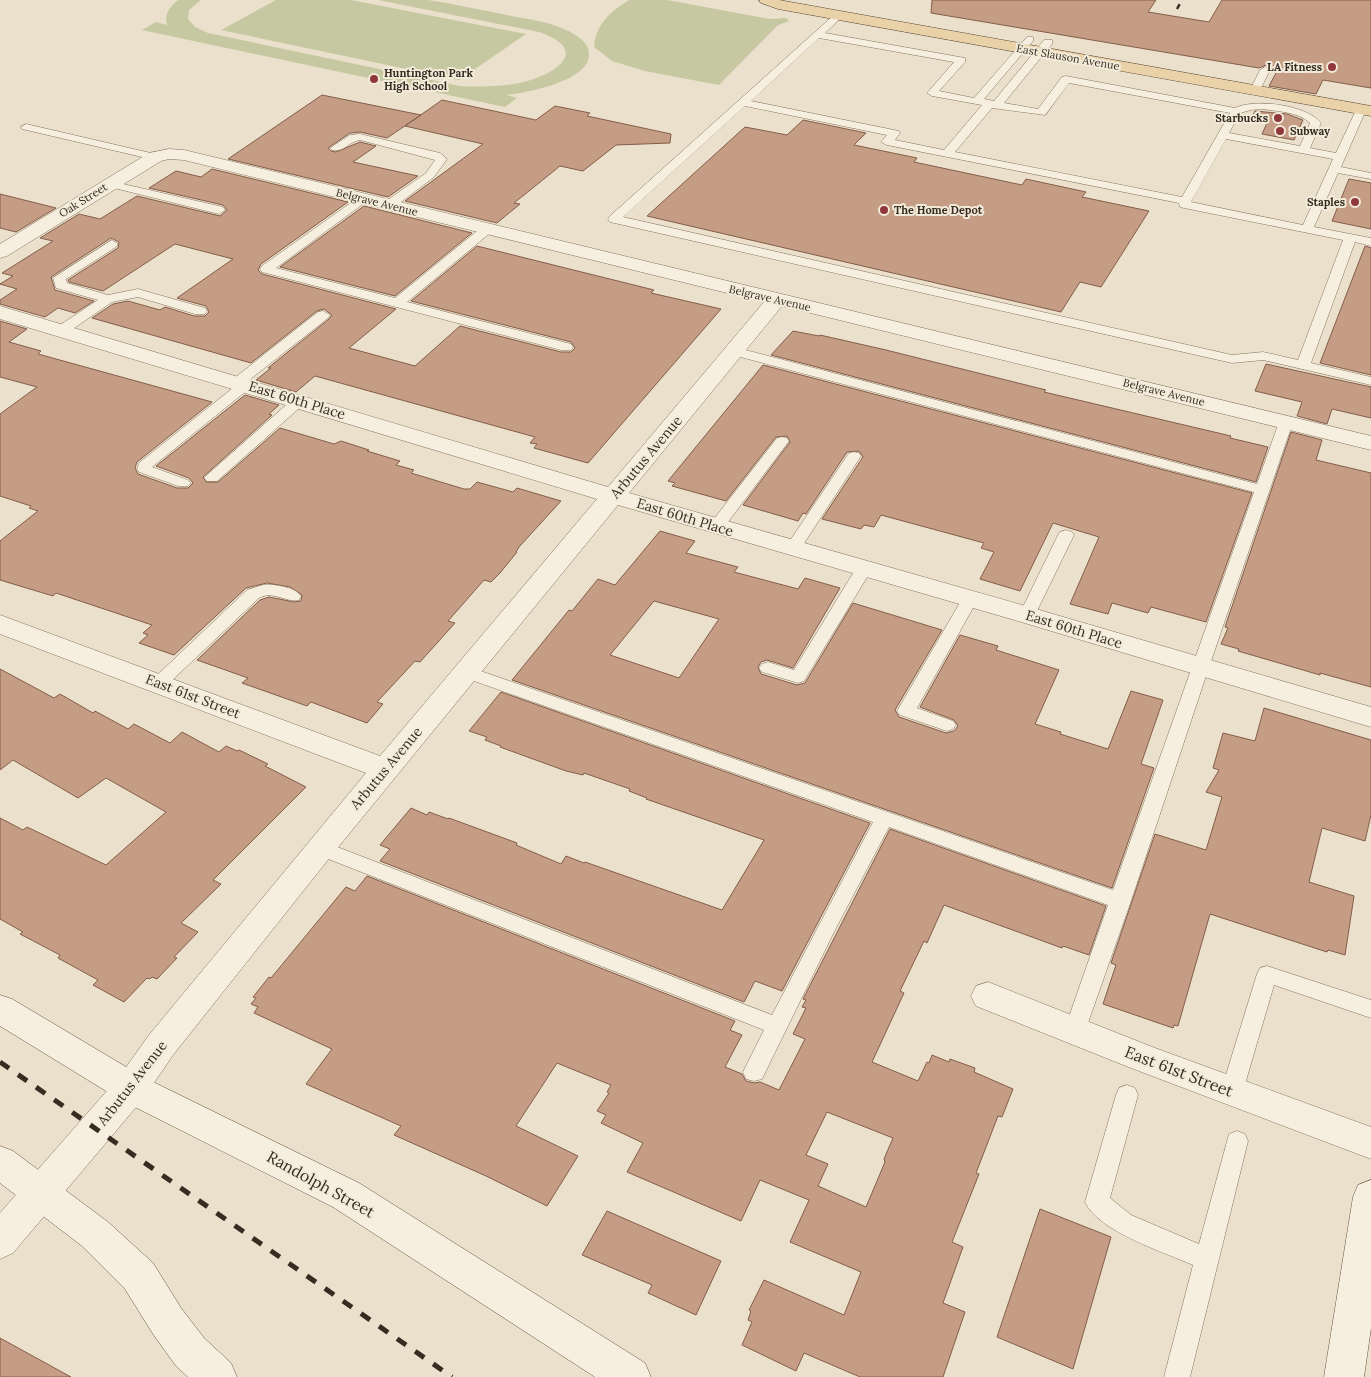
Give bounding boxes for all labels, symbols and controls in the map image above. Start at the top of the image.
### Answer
street label: East Slauson Avenue [1015,41,1121,73]
place label: LA Fitness [1267,60,1322,74]
marker: LA Fitness [1326,61,1338,73]
place label: Huntington Park High School [384,66,473,93]
marker: Huntington Park High School [368,73,380,85]
place label: Starbucks [1215,111,1268,125]
marker: Starbucks [1272,112,1284,124]
place label: Subway [1290,124,1331,138]
marker: Subway [1274,125,1286,137]
street label: Oak Street [56,179,110,220]
street label: Belgrave Avenue [335,185,419,219]
place label: Staples [1307,195,1345,209]
marker: Staples [1349,196,1361,208]
place label: The Home Depot [894,203,983,217]
marker: The Home Depot [878,204,890,216]
street label: Belgrave Avenue [728,282,812,314]
street label: Belgrave Avenue [1122,375,1206,409]
street label: East 60th Place [246,377,348,423]
street label: Arbutus Avenue [605,412,686,503]
street label: East 60th Place [634,494,736,540]
street label: East 60th Place [1023,606,1125,652]
street label: East 61st Street [143,670,243,723]
street label: Arbutus Avenue [345,723,426,814]
street label: Arbutus Avenue [93,1037,171,1130]
street label: East 61st Street [1122,1041,1237,1101]
street label: Randolph Street [264,1146,379,1222]

